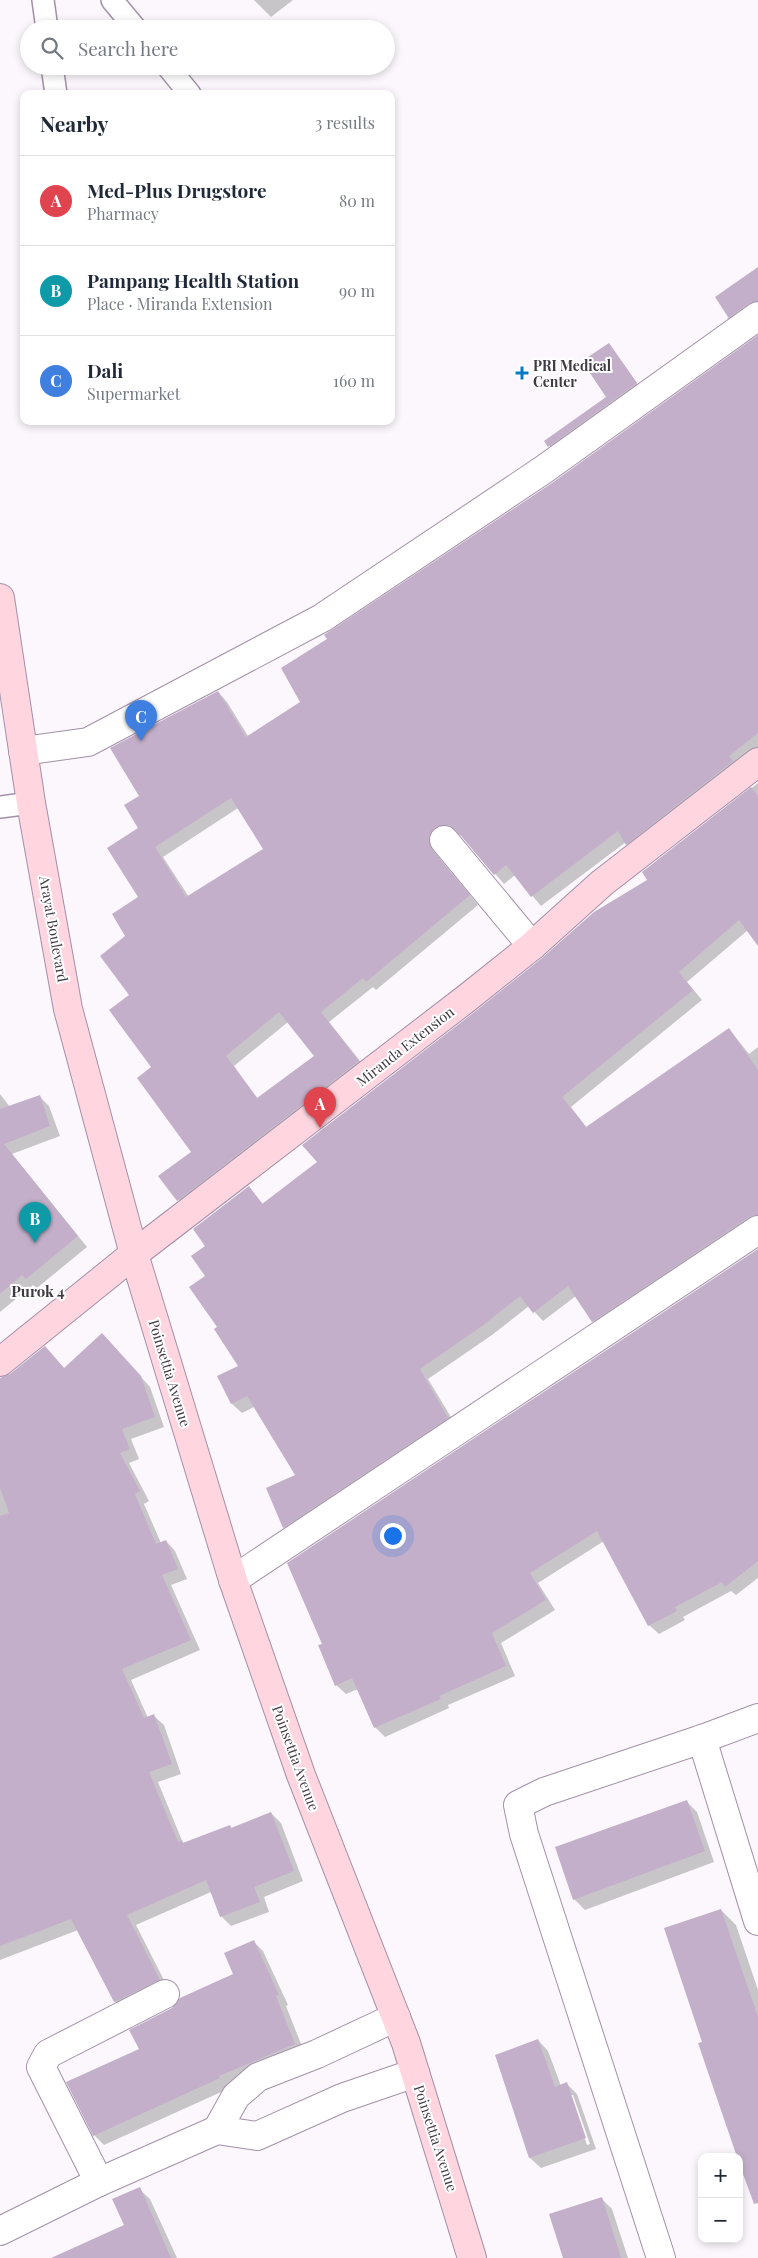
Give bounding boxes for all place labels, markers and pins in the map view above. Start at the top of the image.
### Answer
place label: PRI Medical Center [533,356,612,391]
marker: PRI Medical Center [515,366,529,380]
pin: C [125,700,157,741]
pin: A [304,1087,336,1128]
pin: B [19,1202,51,1243]

